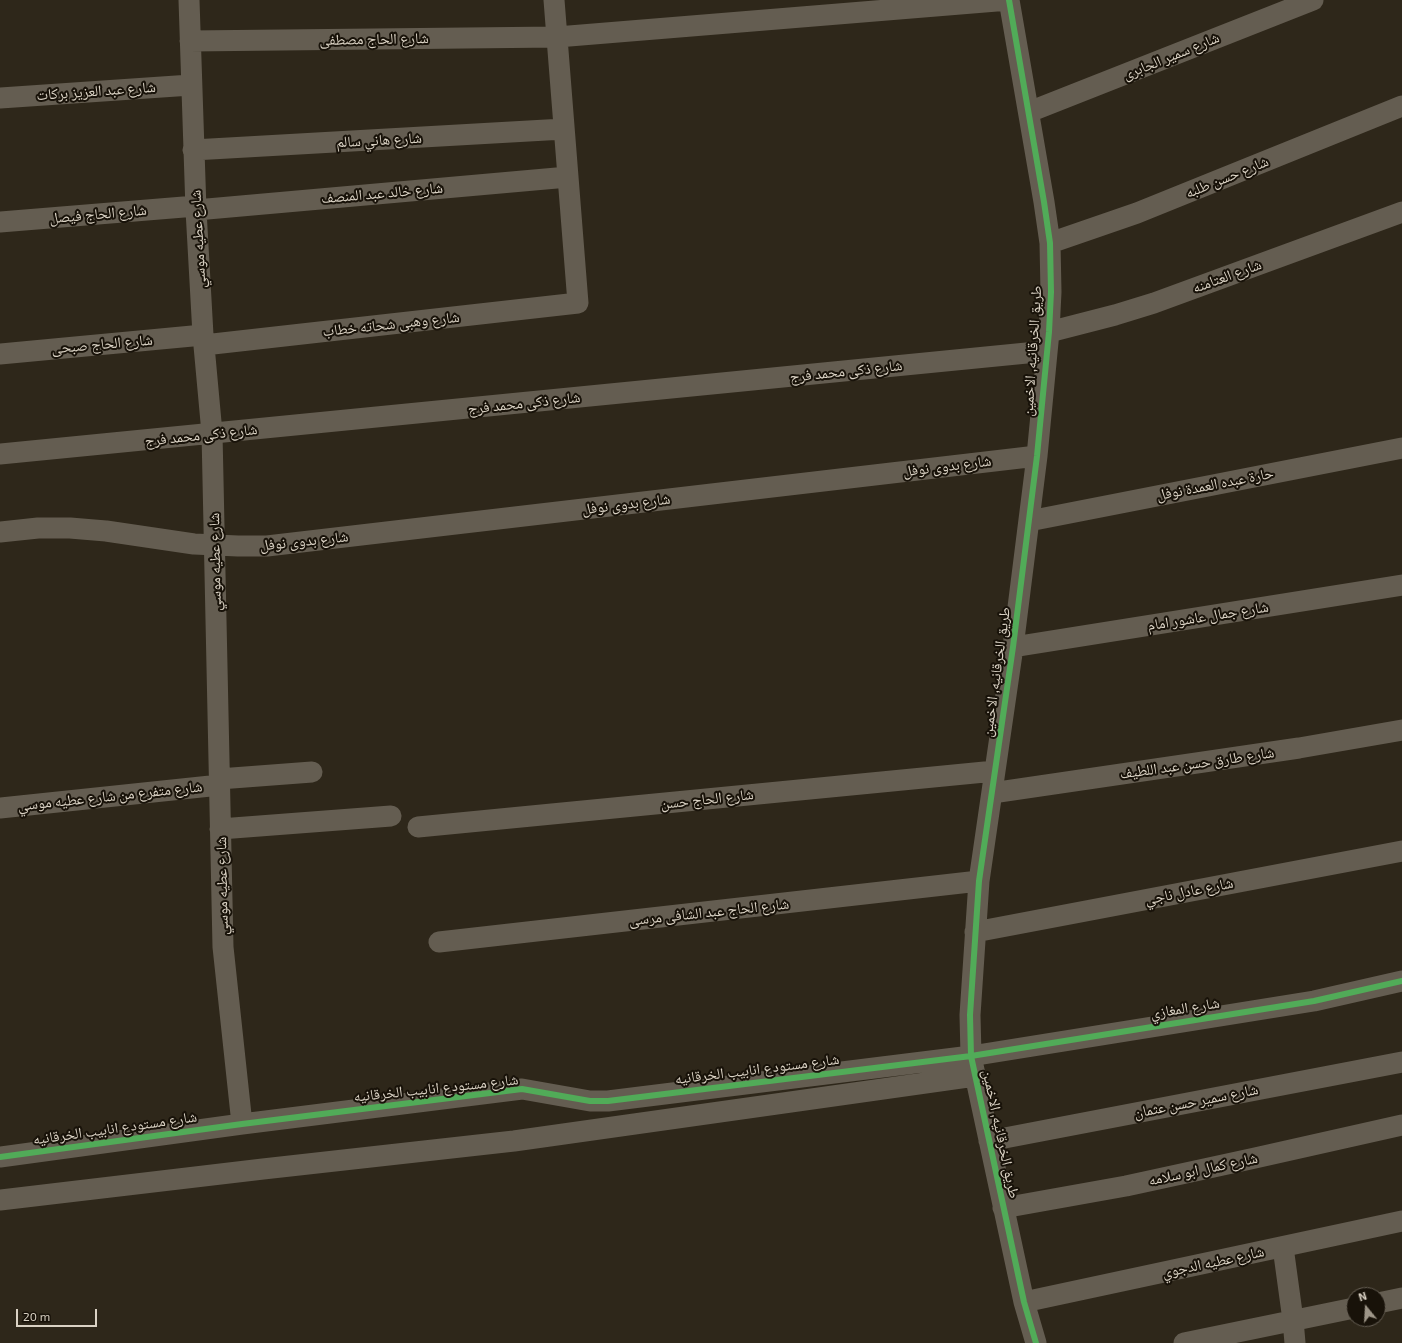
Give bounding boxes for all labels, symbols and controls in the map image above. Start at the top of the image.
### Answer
street label: شارع سمير الجابرى [1120,28,1222,84]
street label: شارع الحاج مصطفى [319,29,429,49]
street label: شارع عبد العزيز بركات [36,78,156,104]
street label: شارع هاني سالم [336,129,422,151]
street label: شارع حسن طلبه [1183,152,1271,202]
street label: شارع خالد عبد المنصف [320,179,444,207]
street label: شارع عطيه موسي [186,189,210,289]
street label: شارع الحاج فيصل [49,201,147,227]
street label: شارع العتامنه [1190,255,1264,297]
street label: طريق الخرقانيه, الاخمين [1018,285,1046,417]
street label: شارع وهبى شحاته خطاب [322,308,460,340]
street label: شارع الحاج صبحى [51,331,153,357]
street label: شارع ذكى محمد فرج [789,356,903,386]
street label: شارع ذكى محمد فرج [467,388,581,418]
street label: شارع ذكى محمد فرج [144,420,258,450]
street label: شارع بدوى نوفل [902,452,992,480]
street label: حارة عبده العمدة نوفل [1155,464,1275,504]
street label: شارع بدوى نوفل [581,490,671,518]
street label: شارع عطيه موسي [205,513,225,611]
street label: شارع بدوى نوفل [259,527,349,555]
street label: شارع جمال عاشور امام [1146,598,1270,634]
street label: طريق الخرقانيه, الاخمين [978,606,1014,738]
street label: شارع طارق حسن عبد اللطيف [1119,743,1275,783]
street label: شارع متفرع من شارع عطيه موسي [17,777,203,815]
street label: شارع الحاج حسن [660,785,754,813]
street label: شارع عطيه موسي [212,837,232,935]
street label: شارع عادل ناجي [1143,874,1235,908]
street label: شارع الحاج عبد الشافى مرسى [628,895,790,929]
street label: شارع المغازي [1149,994,1221,1022]
street label: شارع مستودع انابيب الخرقانيه [674,1050,840,1088]
street label: طريق الخرقانيه, الاخمين [979,1068,1023,1200]
street label: شارع مستودع انابيب الخرقانيه [353,1070,519,1106]
street label: شارع سمير حسن عثمان [1132,1080,1260,1122]
street label: شارع مستودع انابيب الخرقانيه [32,1108,198,1148]
street label: شارع كمال ابو سلامه [1147,1149,1259,1189]
street label: شارع عطيه الدجوي [1160,1242,1266,1282]
north arrow [1346,1287,1386,1327]
text: N [1357,1289,1368,1303]
scale bar [18,1301,99,1327]
text: 20 m [23,1309,50,1323]

